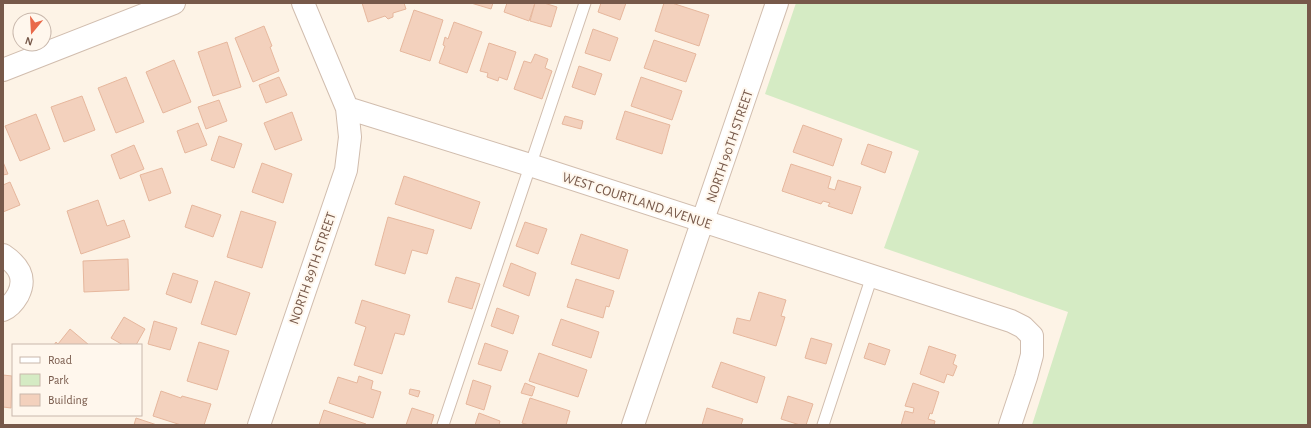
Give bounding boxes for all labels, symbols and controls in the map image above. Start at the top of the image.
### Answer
north arrow [12,12,52,52]
text: N [24,35,34,47]
street label: NORTH 90TH STREET [704,88,756,205]
street label: WEST COURTLAND AVENUE [560,170,713,232]
street label: NORTH 89TH STREET [287,210,339,326]
legend [12,344,142,416]
text: Road [48,354,72,366]
text: Park [48,374,69,386]
text: Building [48,394,88,406]

